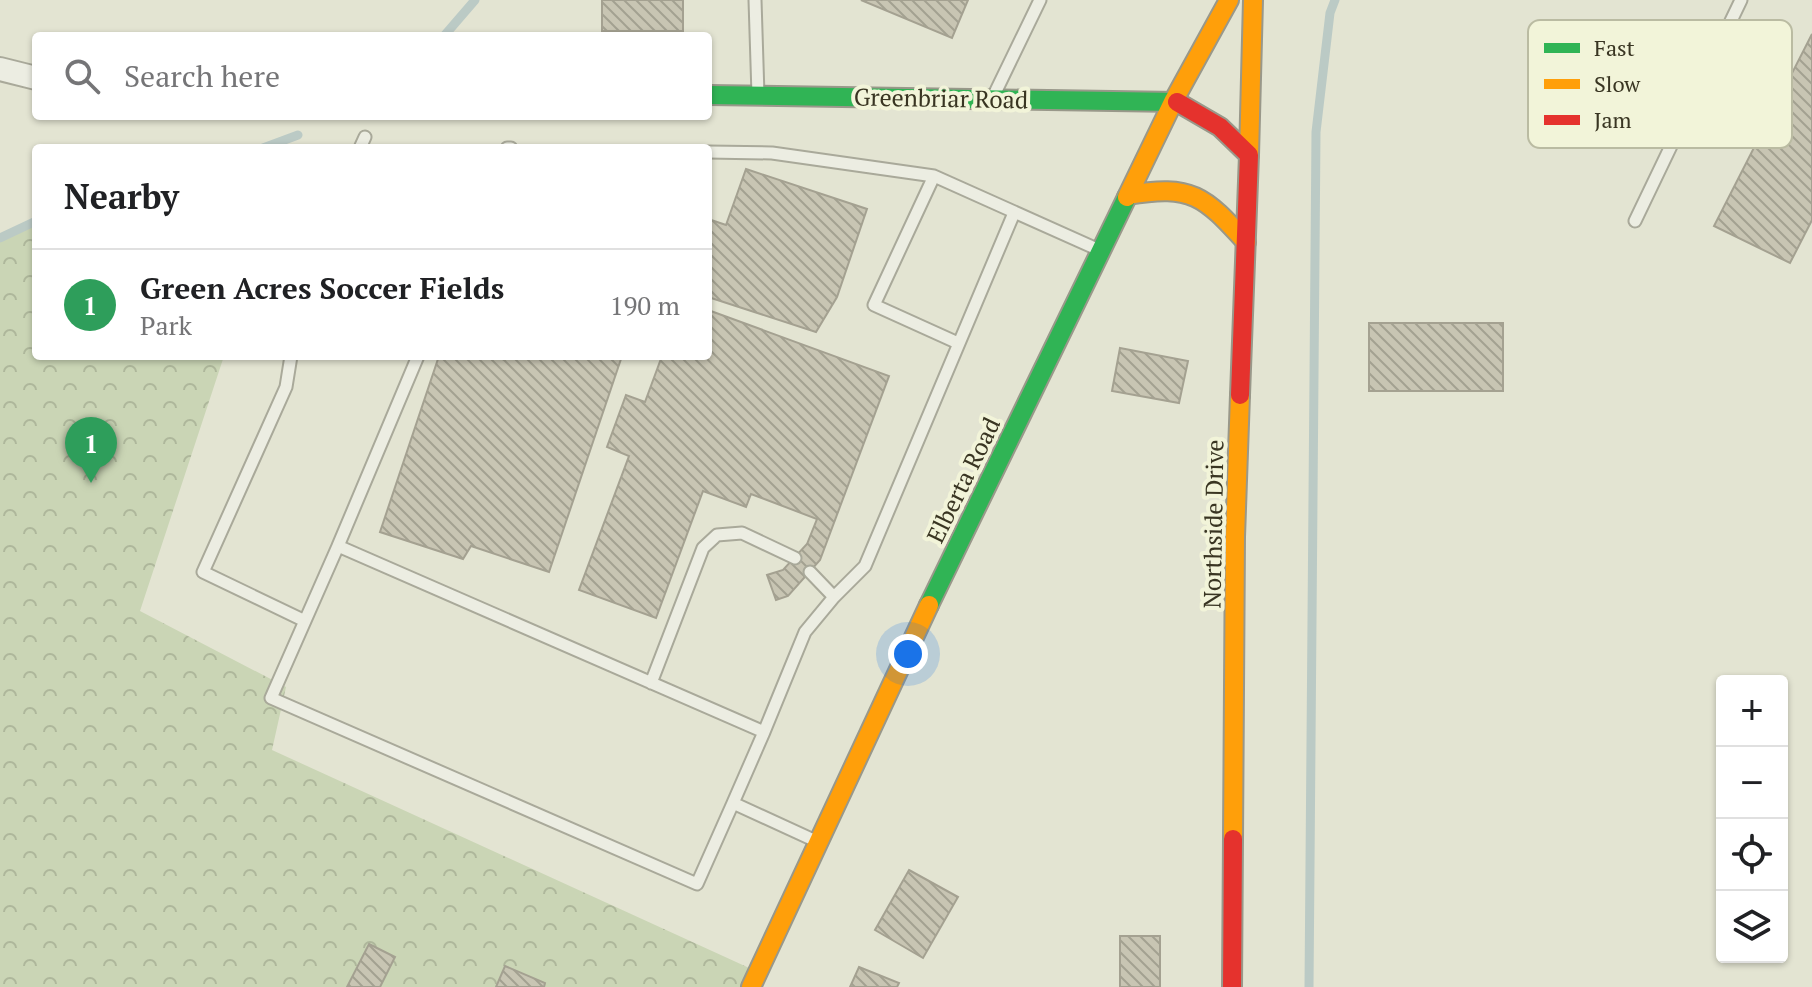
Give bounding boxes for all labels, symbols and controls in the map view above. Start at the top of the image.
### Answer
legend [1528,20,1792,148]
search box [32,32,712,120]
text: Fast [1594,33,1635,62]
icon: search [60,54,104,98]
text: Search here [124,56,280,96]
text: Slow [1594,69,1641,98]
street label: Greenbriar Road [854,80,1028,116]
text: Jam [1594,105,1632,134]
text: Nearby [64,174,179,219]
text: Green Acres Soccer Fields [140,268,504,308]
text: 1 [83,288,97,322]
text: 190 m [610,288,680,322]
text: Park [140,308,192,342]
street label: Elberta Road [919,412,1007,548]
pin: 1 [65,417,117,483]
street label: Northside Drive [1196,439,1230,609]
your location [888,634,928,674]
map controls [1716,675,1788,963]
button: + [1716,675,1788,747]
button: − [1716,747,1788,819]
button: locate [1716,819,1788,891]
button: layers [1716,891,1788,963]

